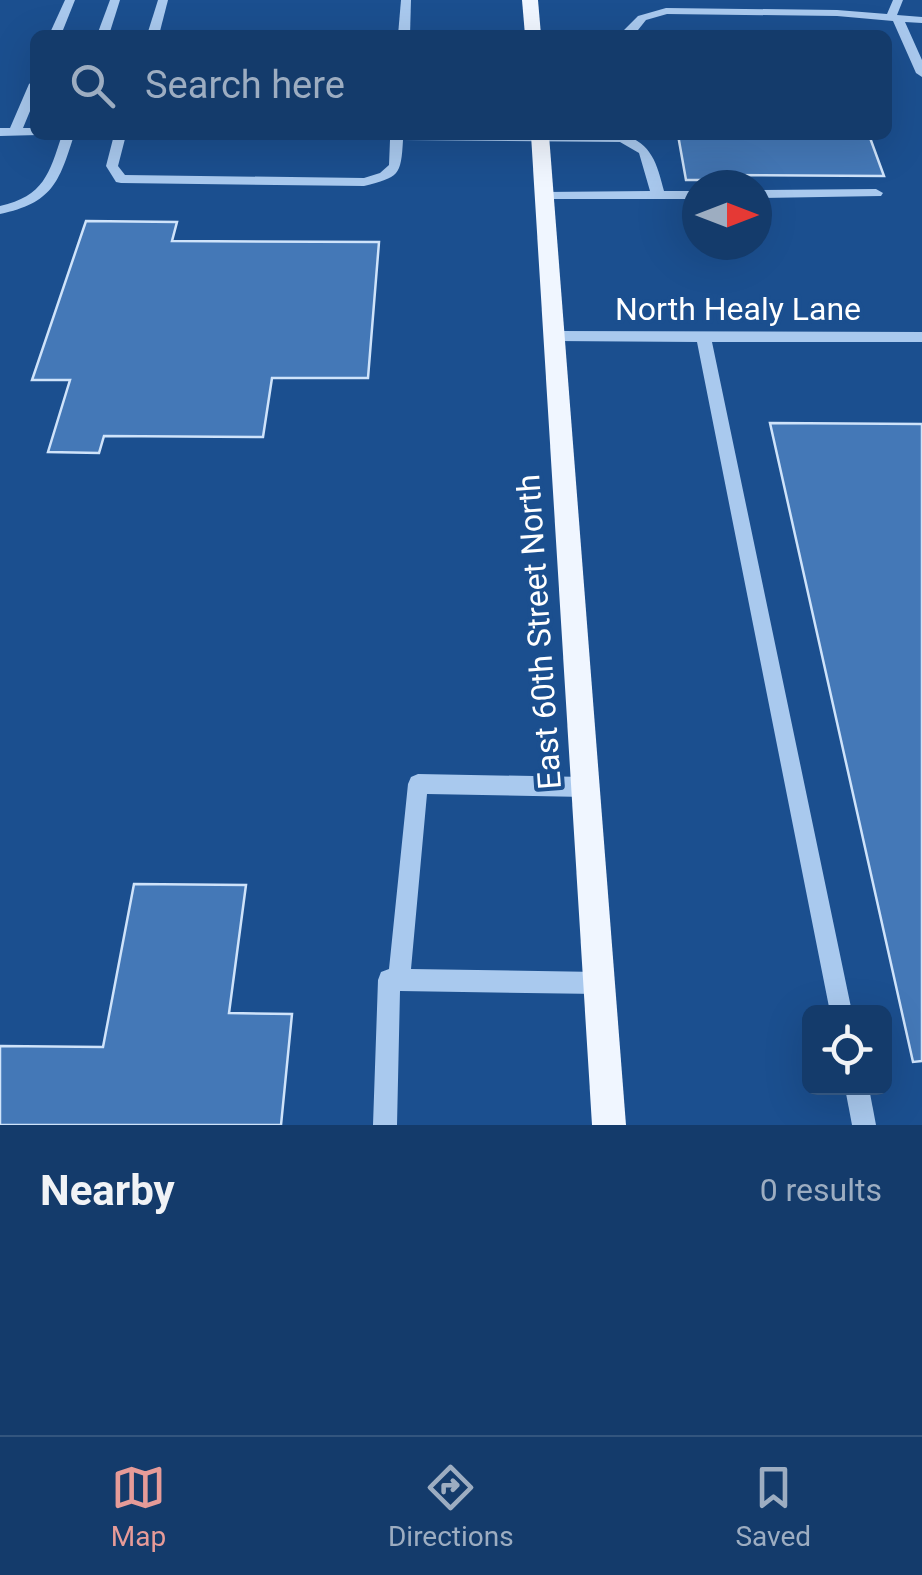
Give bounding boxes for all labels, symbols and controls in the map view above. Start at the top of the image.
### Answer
search box [30,30,892,140]
icon: search [65,58,120,113]
text: Search here [145,63,345,107]
north arrow [682,170,772,260]
street label: North Healy Lane [615,290,861,328]
street label: East 60th Street North [509,473,569,791]
map controls [802,1005,892,1095]
button: locate [802,1005,892,1095]
text: Nearby [40,1166,175,1215]
text: 0 results [760,1171,882,1209]
tab: Map [111,1460,166,1553]
tab: Directions [388,1460,514,1553]
tab: Saved [735,1460,811,1553]

